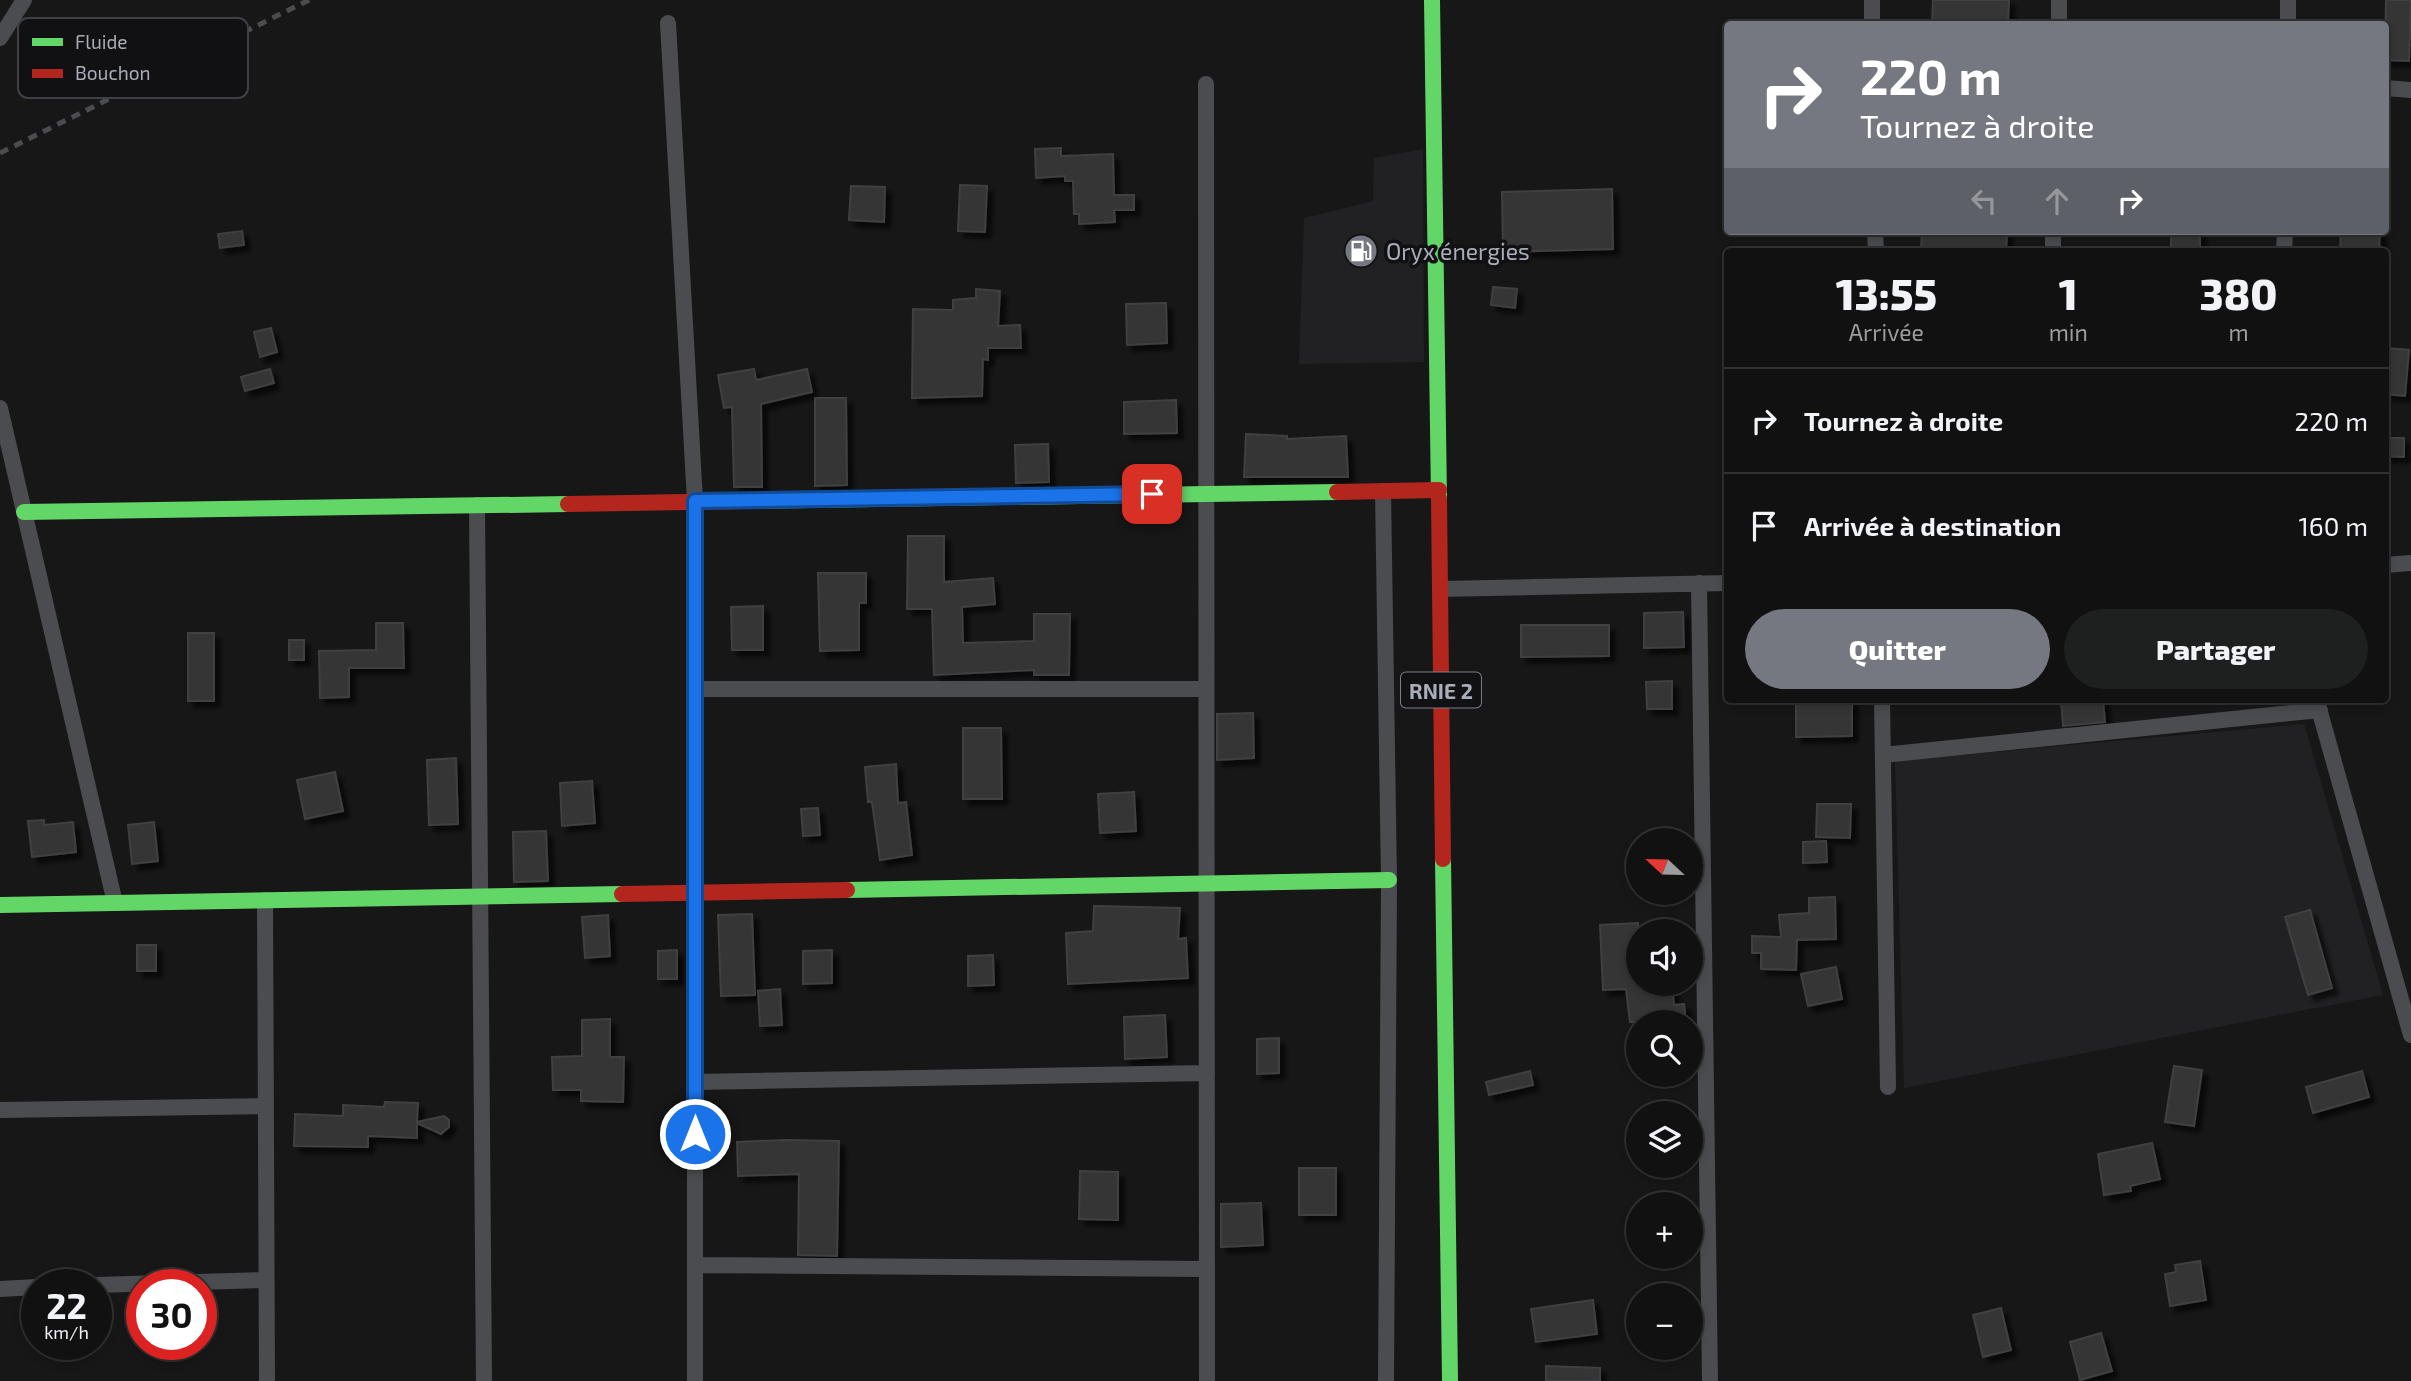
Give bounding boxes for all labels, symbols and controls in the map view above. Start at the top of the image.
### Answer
legend [18,18,248,98]
text: Fluide [75,30,128,53]
text: 220 m [1860,46,2002,105]
icon: right [1745,49,1836,140]
text: Bouchon [75,61,151,84]
text: Tournez à droite [1860,106,2094,144]
icon: left [1965,182,2003,220]
icon: ahead [2038,182,2076,220]
icon: right [2111,182,2149,220]
fuel station icon: Oryx énergies [1342,232,1380,270]
place label: Oryx énergies [1386,237,1530,265]
text: 13:55 [1836,268,1937,318]
text: 1 [2059,268,2078,318]
text: 380 [2200,268,2277,318]
text: Arrivée [1849,318,1924,346]
text: min [2049,318,2088,346]
text: m [2228,318,2249,346]
icon: right [1745,402,1783,440]
text: Tournez à droite [1804,405,2003,436]
text: 220 m [2295,405,2368,436]
pin [1122,464,1182,524]
icon: arrive [1133,475,1171,513]
icon: arrive [1745,507,1783,545]
text: Arrivée à destination [1804,510,2061,541]
text: 160 m [2299,510,2368,541]
button: Quitter [1745,609,2050,689]
button: Partager [2064,609,2368,689]
road number: RNIE 2 [1401,672,1481,708]
north arrow [1626,828,1703,905]
map controls [1626,828,1703,1360]
button: sound [1626,919,1703,996]
button: search [1626,1010,1703,1087]
position arrow [658,1097,732,1171]
button: layers [1626,1101,1703,1178]
button: + [1626,1192,1703,1269]
speed limit sign: 30 [126,1269,217,1360]
button: − [1626,1283,1703,1360]
text: 22 [46,1284,87,1326]
text: km/h [44,1321,89,1343]

